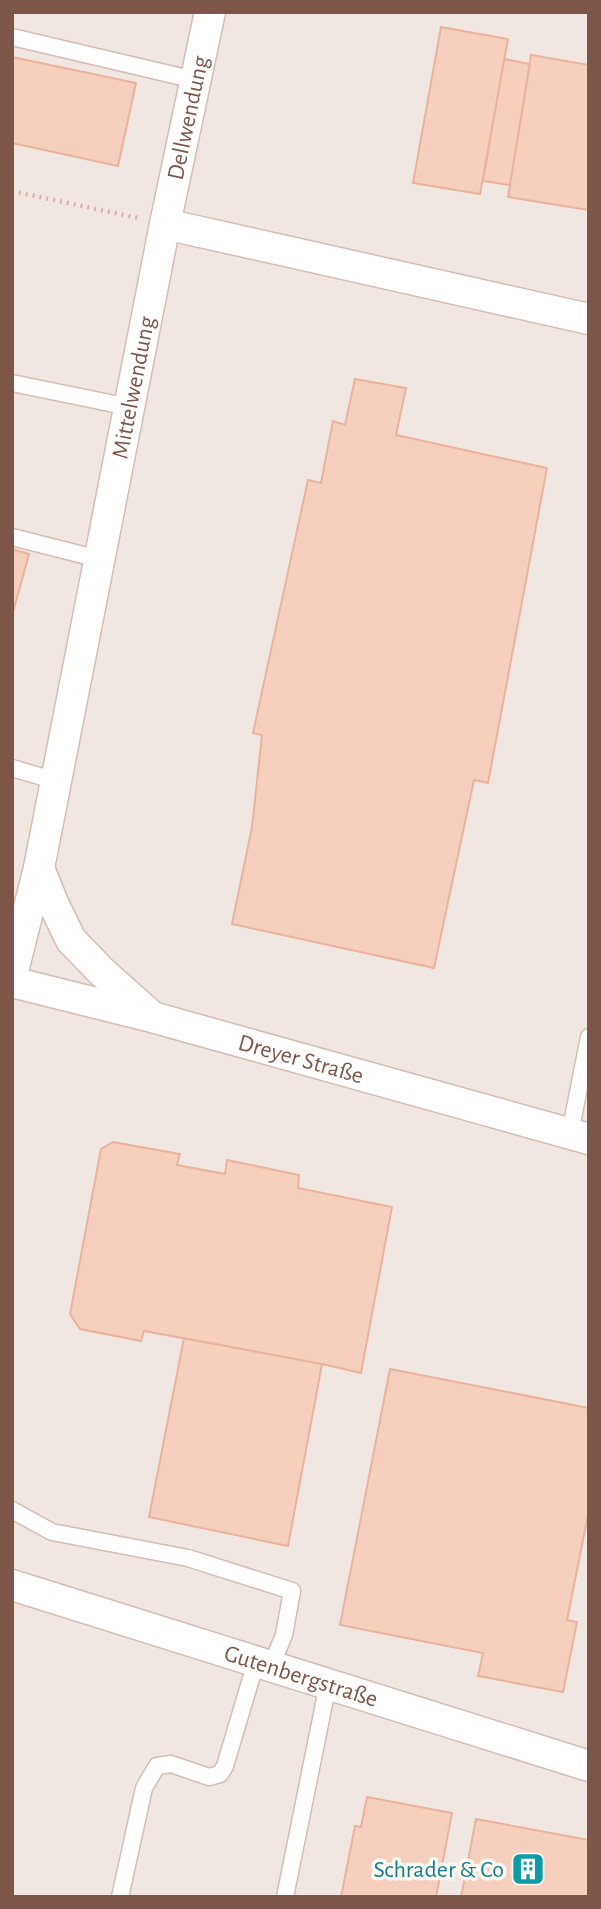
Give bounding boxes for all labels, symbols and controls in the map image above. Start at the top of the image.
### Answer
street label: Dellwendung [164,54,213,182]
street label: Mittelwendung [108,314,160,461]
street label: Dreyer Straße [235,1031,366,1088]
street label: Gutenbergstraße [221,1641,380,1712]
building icon: Schrader & Co [509,1850,547,1888]
place label: Schrader & Co [373,1858,504,1882]

